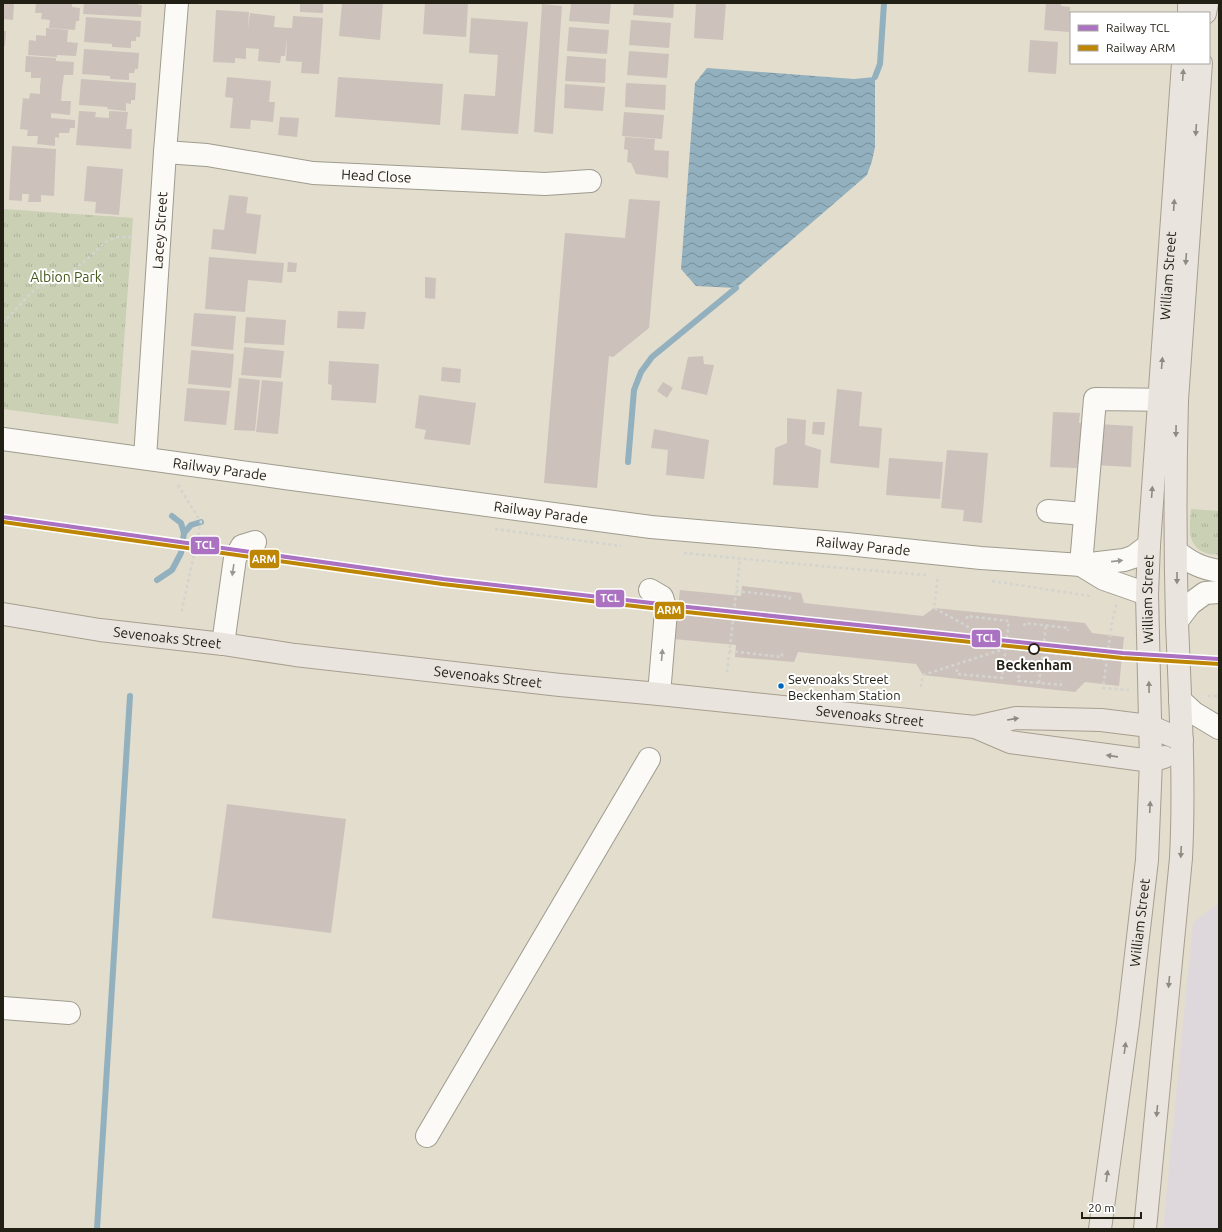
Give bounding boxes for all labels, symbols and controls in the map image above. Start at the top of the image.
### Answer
legend [1070,12,1210,64]
text: Railway TCL [1106,21,1170,34]
text: Railway ARM [1106,41,1175,54]
one-way arrow [1179,69,1186,81]
one-way arrow [1193,124,1200,136]
street label: Head Close [341,166,412,186]
street label: Lacey Street [149,191,170,270]
one-way arrow [1170,199,1177,211]
street label: William Street [1157,230,1179,321]
one-way arrow [1183,253,1190,265]
park label: Albion Park [30,269,102,285]
one-way arrow [1158,357,1165,369]
one-way arrow [1173,425,1179,438]
street label: Railway Parade [172,455,268,483]
one-way arrow [1149,486,1156,498]
street label: Railway Parade [493,498,589,527]
street label: Railway Parade [815,533,911,559]
line badge: TCL [190,536,220,555]
text: TCL [195,539,215,551]
line badge: ARM [249,549,280,569]
text: ARM [252,553,277,565]
street label: William Street [1139,554,1157,644]
one-way arrow [1111,557,1123,564]
one-way arrow [230,564,236,576]
one-way arrow [1174,572,1180,585]
line badge: TCL [595,589,625,608]
text: TCL [600,592,620,604]
line badge: ARM [654,601,685,620]
text: ARM [657,604,682,616]
street label: Sevenoaks Street [112,624,223,652]
line badge: TCL [971,629,1001,648]
text: TCL [976,632,996,644]
marker: Beckenham [1028,643,1040,655]
one-way arrow [659,649,666,661]
place label: Beckenham [996,657,1072,673]
street label: Sevenoaks Street [433,663,543,691]
place label: Sevenoaks Street Beckenham Station [788,672,901,702]
one-way arrow [1146,680,1152,693]
marker: Sevenoaks Street Beckenham Station [776,681,786,691]
street label: Sevenoaks Street [815,702,925,730]
one-way arrow [1007,716,1019,722]
one-way arrow [1106,753,1118,759]
one-way arrow [1146,801,1153,813]
one-way arrow [1177,846,1184,858]
street label: William Street [1127,877,1153,968]
one-way arrow [1166,976,1172,988]
one-way arrow [1121,1042,1128,1054]
one-way arrow [1154,1105,1160,1117]
one-way arrow [1104,1170,1110,1183]
scale bar [1082,1194,1141,1220]
text: 20 m [1088,1201,1115,1214]

